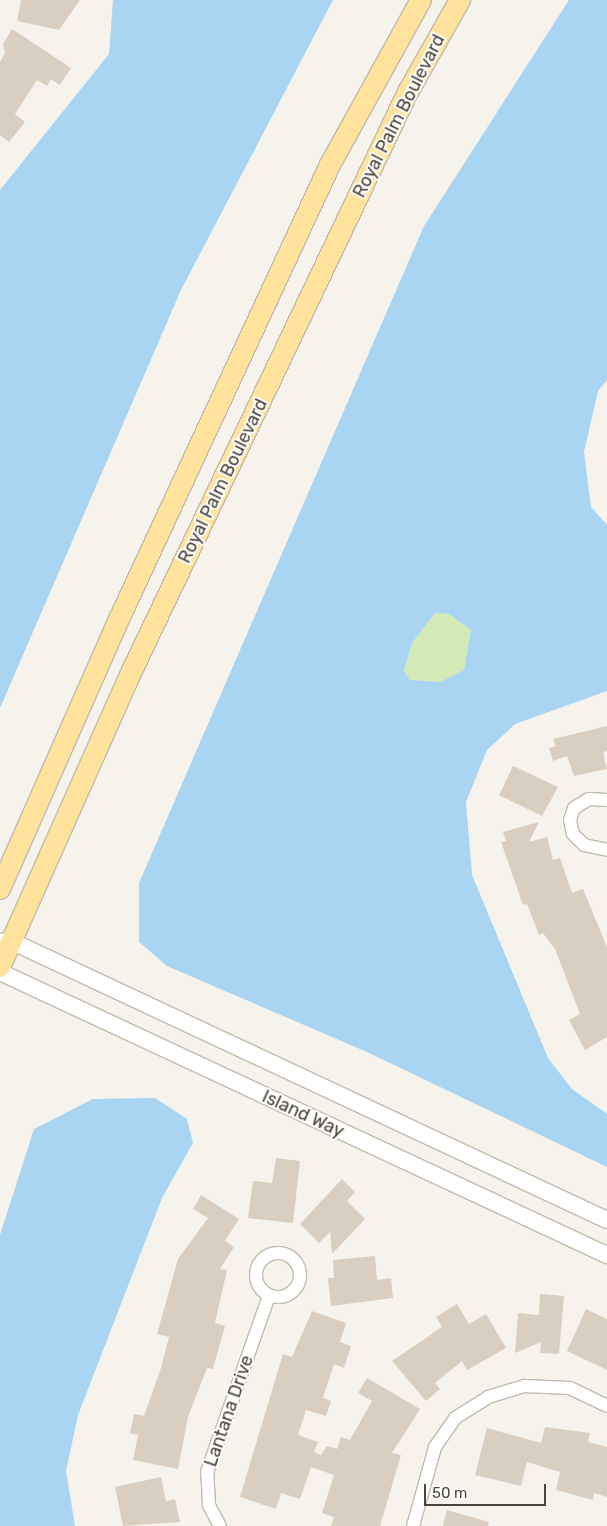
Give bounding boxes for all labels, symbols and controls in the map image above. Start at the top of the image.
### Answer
street label: Royal Palm Boulevard [348,31,450,201]
street label: Royal Palm Boulevard [174,395,272,567]
street label: Island Way [259,1086,347,1142]
street label: Lantana Drive [200,1352,258,1470]
scale bar [427,1474,550,1506]
text: 50 m [432,1484,467,1502]

